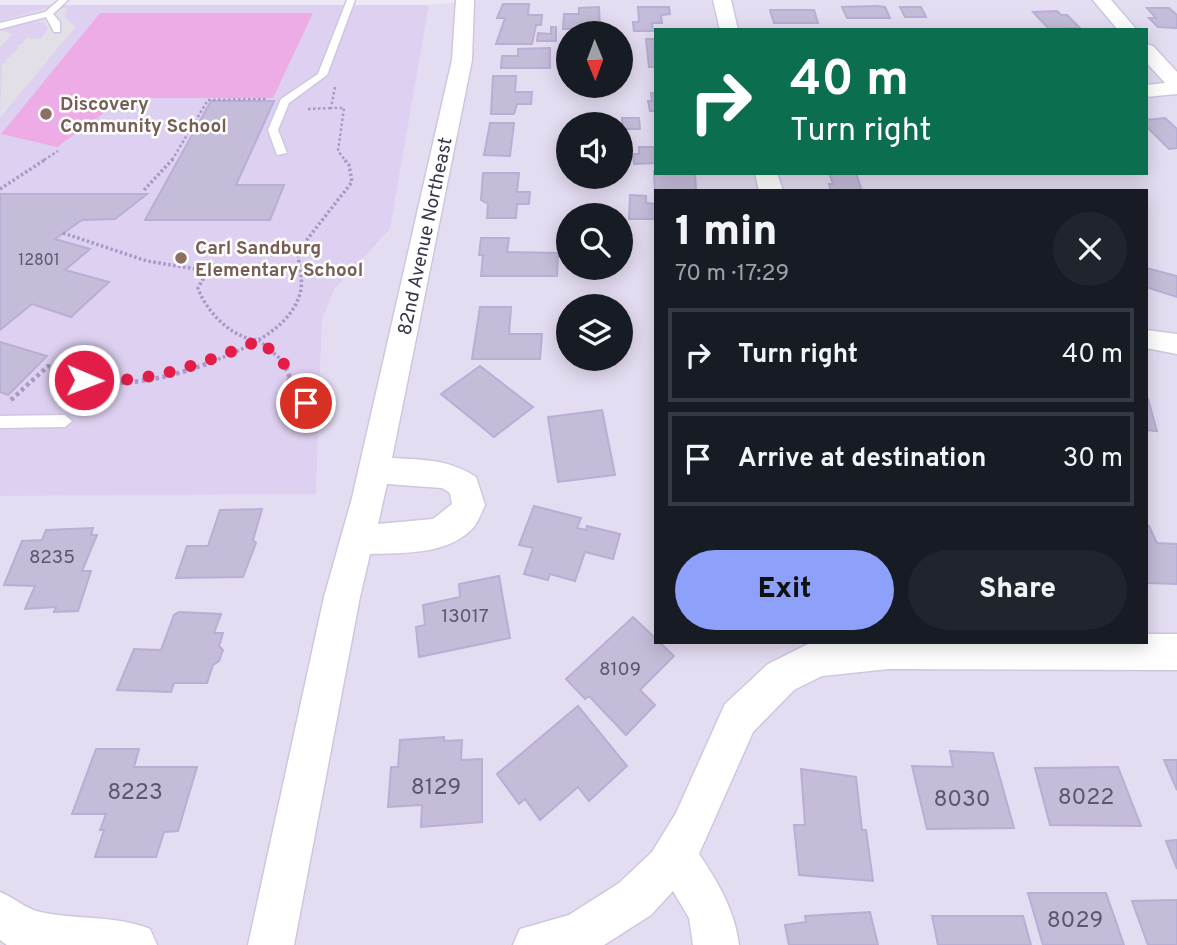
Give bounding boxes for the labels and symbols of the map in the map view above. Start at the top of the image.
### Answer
north arrow [556,21,634,98]
place label: Discovery Community School [60,93,227,139]
marker: Discovery Community School [38,106,54,122]
street label: 82nd Avenue Northeast [393,135,459,338]
place label: Carl Sandburg Elementary School [195,237,363,283]
marker: Carl Sandburg Elementary School [173,250,189,266]
house number: 12801 [18,251,60,271]
position arrow [47,343,121,417]
pin [276,373,336,433]
house number: 8235 [29,546,75,570]
house number: 13017 [441,605,489,629]
house number: 8109 [599,658,641,682]
house number: 8129 [411,774,461,803]
house number: 8223 [107,779,163,808]
house number: 8022 [1058,784,1114,813]
house number: 8030 [934,786,990,815]
house number: 8029 [1047,907,1103,936]

